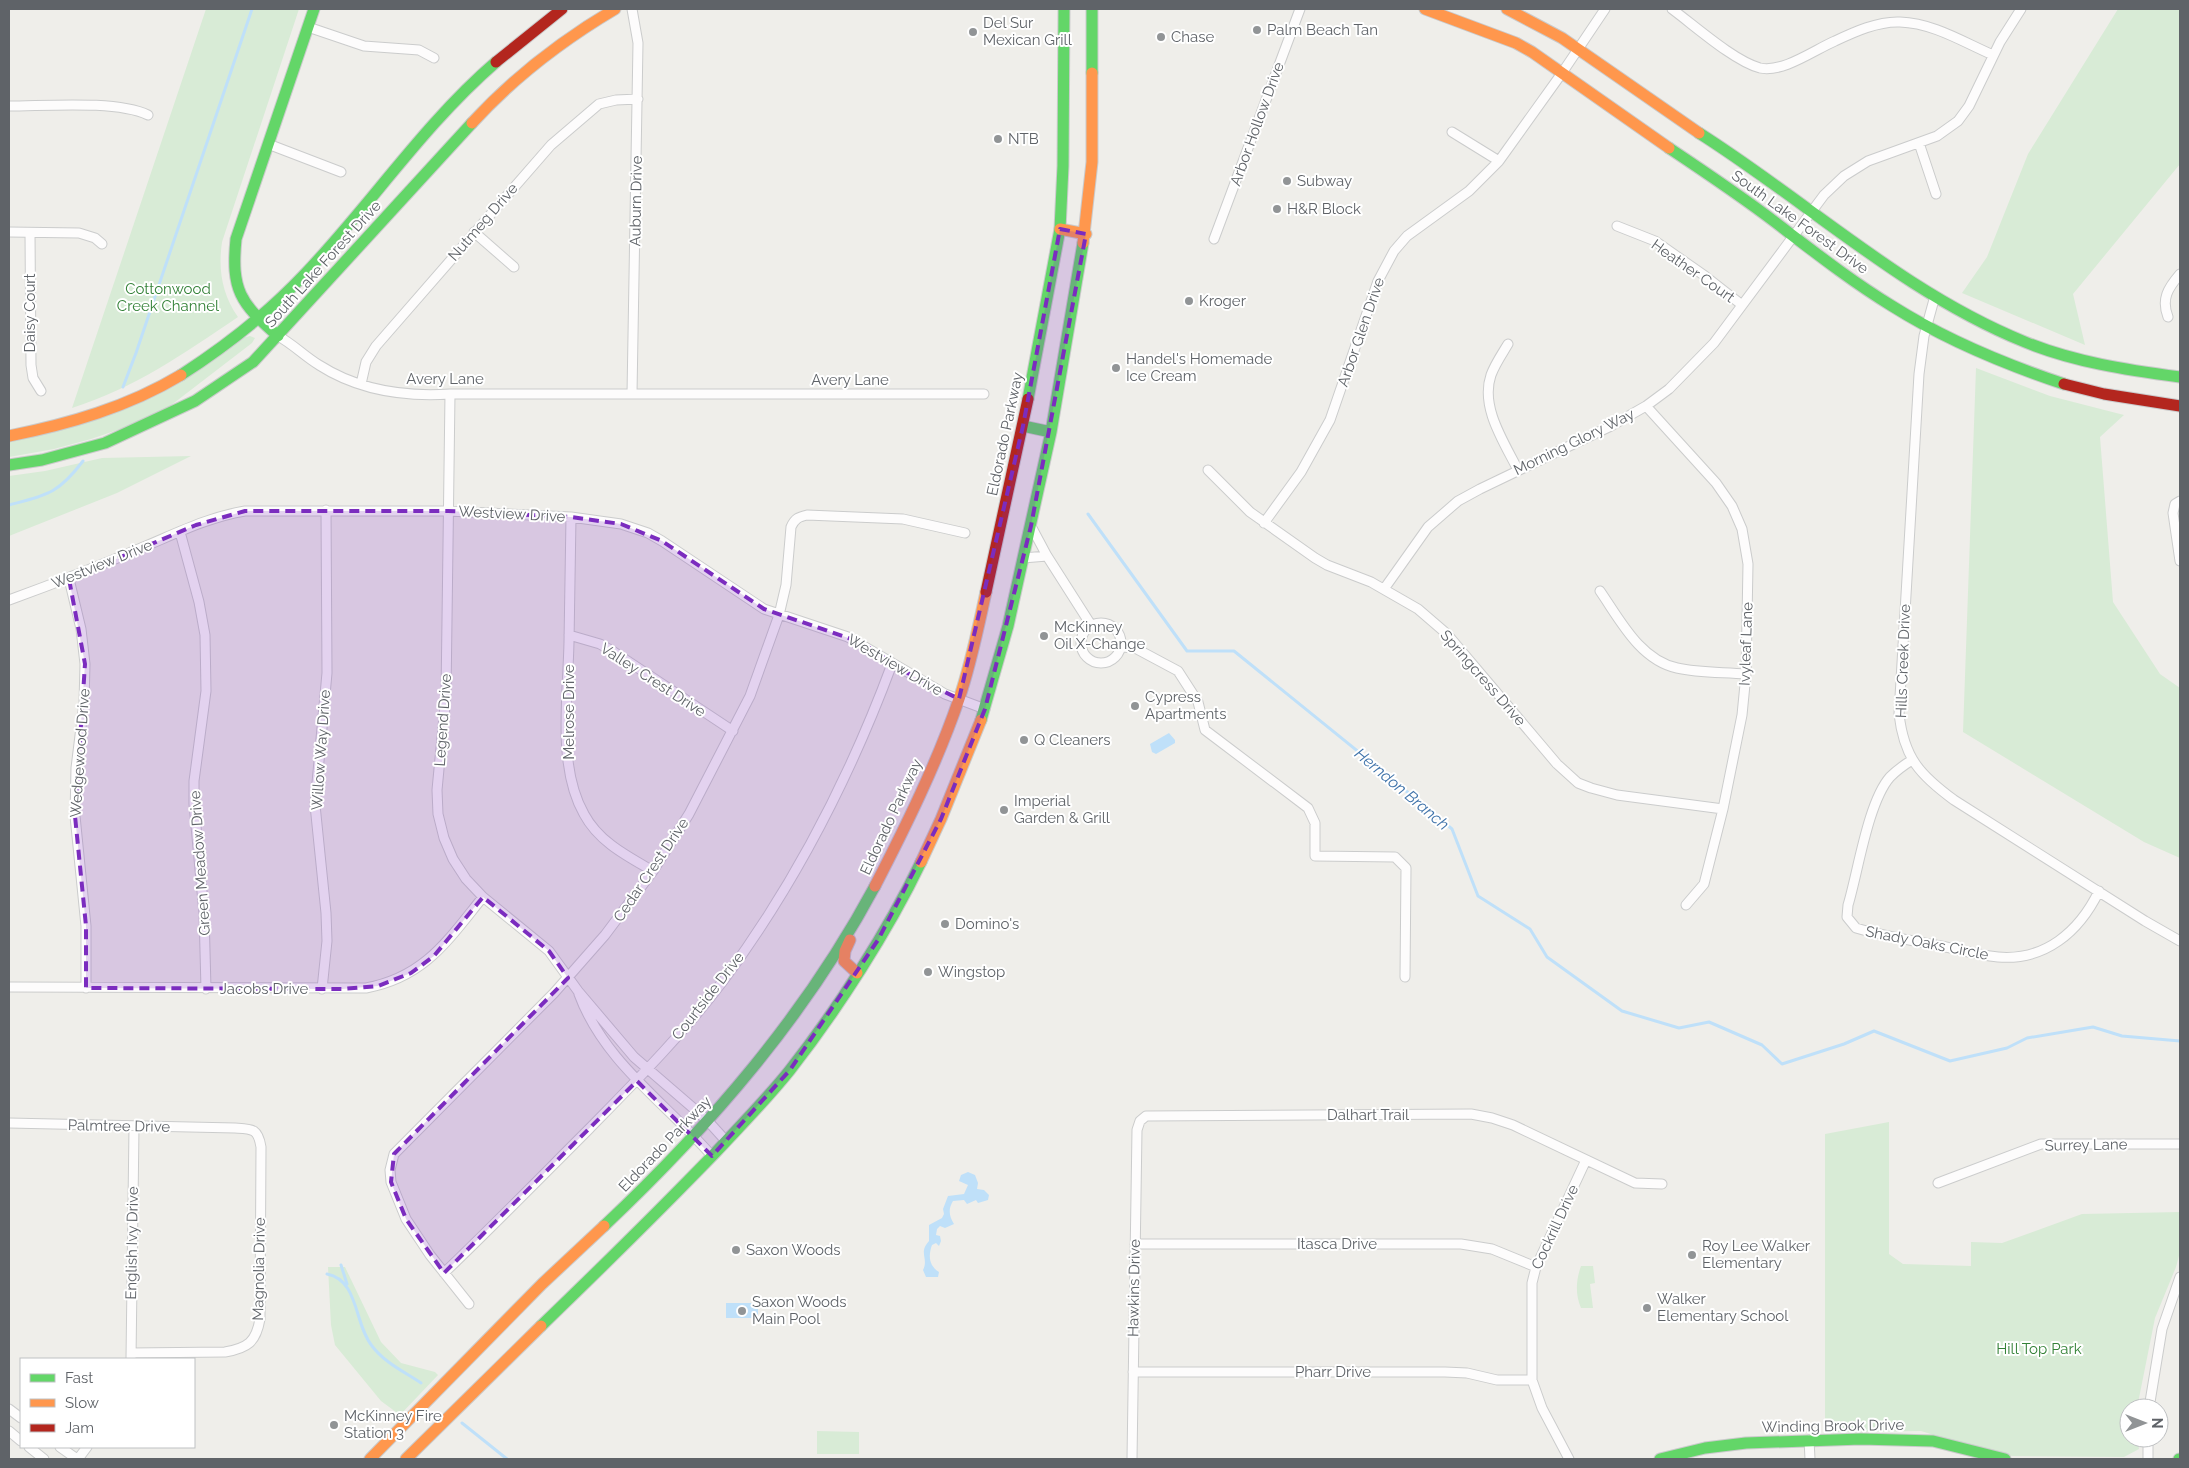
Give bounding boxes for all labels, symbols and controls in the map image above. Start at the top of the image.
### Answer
place label: Del Sur Mexican Grill [983,14,1073,49]
place label: Palm Beach Tan [1267,21,1378,39]
marker: Palm Beach Tan [1251,24,1263,36]
marker: Del Sur Mexican Grill [967,26,979,38]
place label: Chase [1171,28,1214,46]
marker: Chase [1155,31,1167,43]
street label: Arbor Hollow Drive [1226,59,1288,188]
place label: NTB [1008,130,1039,148]
marker: NTB [992,133,1004,145]
street label: Auburn Drive [626,155,646,246]
street label: South Lake Forest Drive [1728,166,1872,278]
place label: Subway [1297,172,1352,190]
marker: Subway [1281,175,1293,187]
street label: Nutmeg Drive [444,179,522,265]
street label: South Lake Forest Drive [261,197,385,331]
place label: H&R Block [1287,200,1361,218]
marker: H&R Block [1271,203,1283,215]
street label: Heather Court [1648,236,1738,306]
street label: Daisy Court [21,273,39,353]
street label: Arbor Glen Drive [1334,275,1388,389]
park label: Cottonwood Creek Channel [117,280,220,315]
place label: Kroger [1199,292,1247,310]
marker: Kroger [1183,295,1195,307]
place label: Handel's Homemade Ice Cream [1126,350,1273,385]
marker: Handel's Homemade Ice Cream [1110,362,1122,374]
street label: Avery Lane [406,370,484,388]
street label: Avery Lane [811,371,889,389]
street label: Eldorado Parkway [983,371,1027,497]
street label: Morning Glory Way [1511,405,1637,479]
street label: Westview Drive [458,502,566,526]
street label: Westview Drive [49,536,155,592]
street label: Ivyleaf Lane [1736,602,1756,686]
street label: Hills Creek Drive [1892,603,1914,718]
place label: McKinney Oil X-Change [1054,618,1146,653]
street label: Springcress Drive [1436,626,1530,730]
street label: Westview Drive [844,630,946,700]
marker: McKinney Oil X-Change [1038,630,1050,642]
street label: Valley Crest Drive [597,639,709,721]
street label: Melrose Drive [560,664,578,760]
street label: Legend Drive [431,673,455,767]
street label: Wedgewood Drive [67,688,94,818]
place label: Cypress Apartments [1145,688,1226,723]
street label: Willow Way Drive [308,689,334,811]
marker: Cypress Apartments [1129,700,1141,712]
place label: Q Cleaners [1034,731,1110,749]
marker: Q Cleaners [1018,734,1030,746]
water label: Herndon Branch [1351,744,1453,834]
street label: Eldorado Parkway [856,756,926,878]
street label: Green Meadow Drive [186,790,214,936]
place label: Imperial Garden & Grill [1014,792,1111,827]
marker: Imperial Garden & Grill [998,804,1010,816]
street label: Cedar Crest Drive [610,815,692,925]
place label: Domino's [955,915,1019,933]
marker: Domino's [939,918,951,930]
street label: Shady Oaks Circle [1864,922,1990,964]
street label: Courtside Drive [668,948,748,1044]
place label: Wingstop [938,963,1005,981]
marker: Wingstop [922,966,934,978]
street label: Jacobs Drive [220,980,308,998]
street label: Eldorado Parkway [615,1093,715,1195]
street label: Dalhart Trail [1327,1106,1410,1124]
street label: Palmtree Drive [68,1116,171,1136]
street label: Surrey Lane [2044,1135,2128,1155]
street label: Cockrill Drive [1528,1182,1583,1272]
street label: English Ivy Drive [122,1186,142,1300]
street label: Magnolia Drive [249,1217,269,1321]
street label: Itasca Drive [1297,1235,1377,1253]
place label: Roy Lee Walker Elementary [1702,1237,1811,1272]
street label: Hawkins Drive [1124,1239,1144,1337]
place label: Saxon Woods [746,1241,841,1259]
marker: Saxon Woods [730,1244,742,1256]
marker: Roy Lee Walker Elementary [1686,1249,1698,1261]
place label: Walker Elementary School [1657,1290,1789,1325]
place label: Saxon Woods Main Pool [752,1293,847,1328]
marker: Walker Elementary School [1641,1302,1653,1314]
marker: Saxon Woods Main Pool [736,1305,748,1317]
park label: Hill Top Park [1996,1340,2082,1358]
legend [20,1358,195,1448]
street label: Pharr Drive [1295,1363,1371,1381]
text: Fast [65,1369,93,1387]
text: Slow [65,1394,99,1412]
north arrow [2119,1398,2169,1448]
place label: McKinney Fire Station 3 [344,1407,442,1442]
street label: Winding Brook Drive [1762,1416,1905,1436]
text: N [2149,1418,2165,1428]
text: Jam [65,1419,94,1437]
marker: McKinney Fire Station 3 [328,1419,340,1431]

